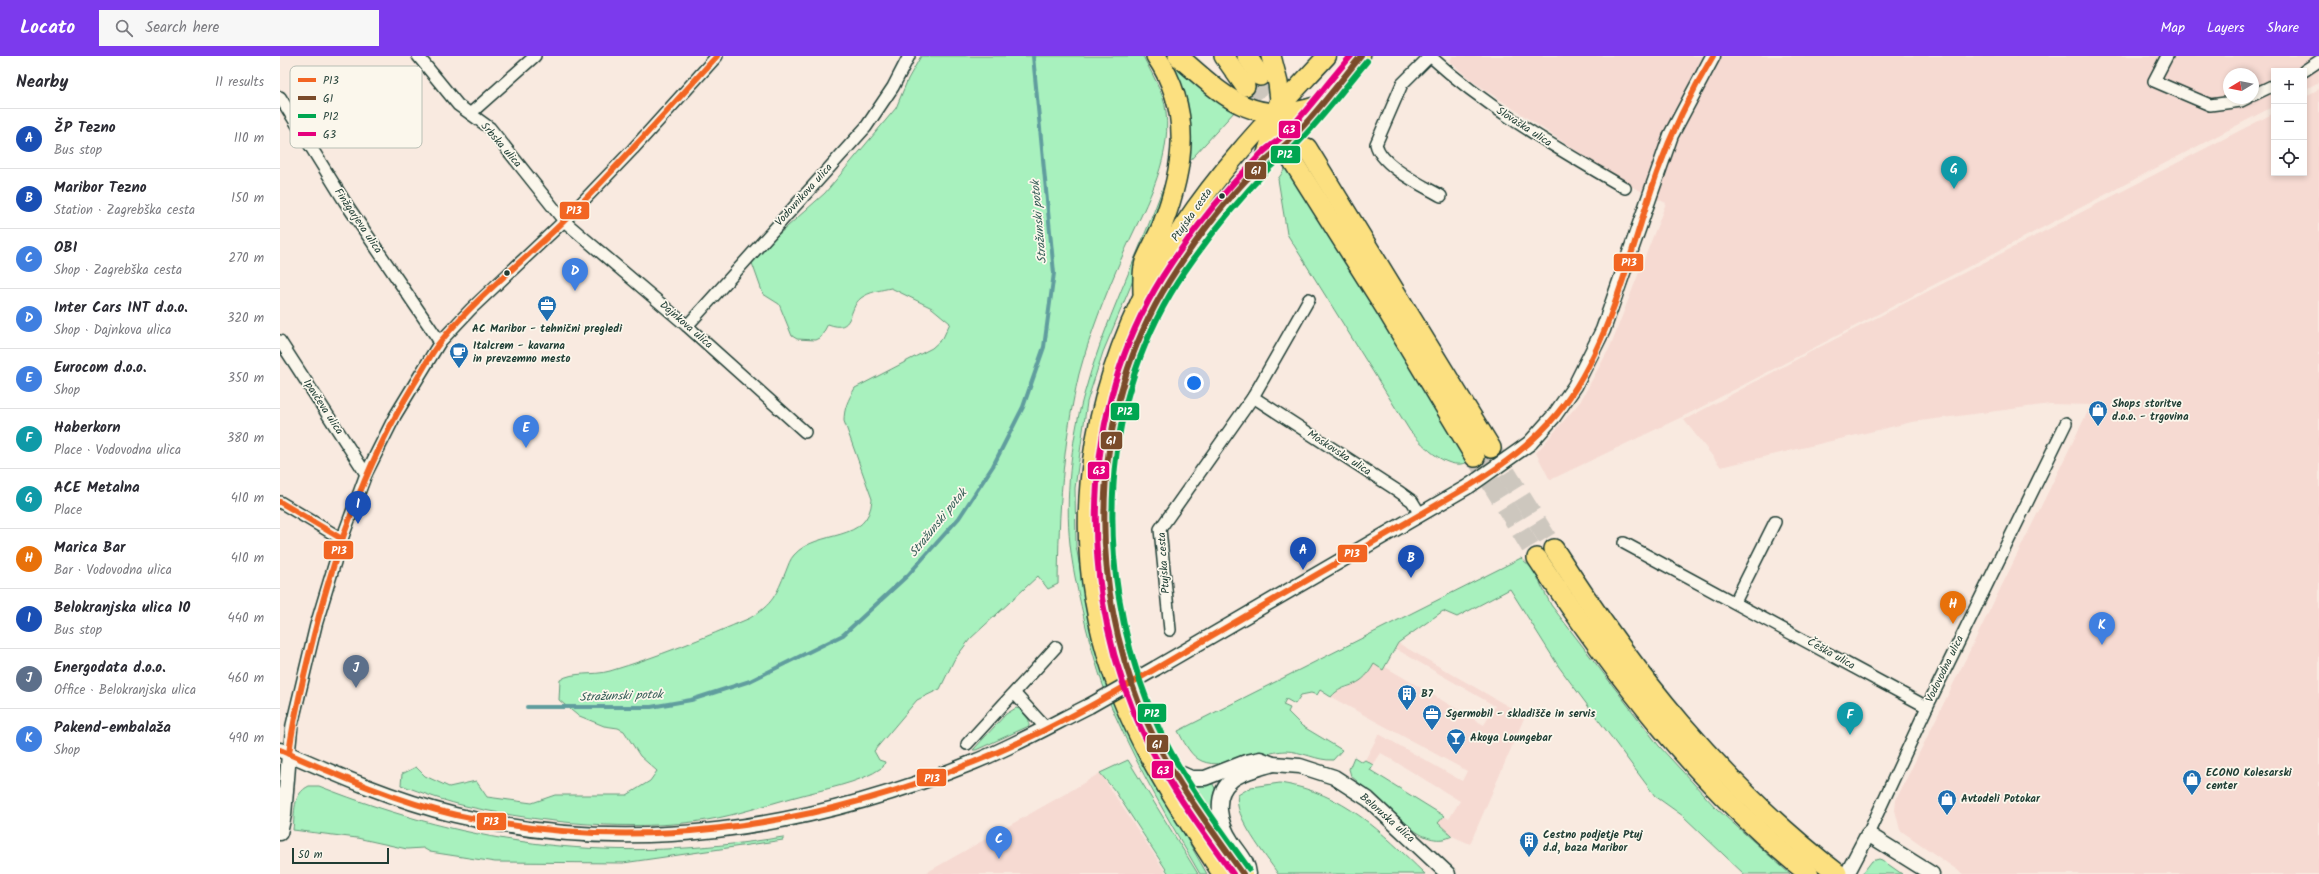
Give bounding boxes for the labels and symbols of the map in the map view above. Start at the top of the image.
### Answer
legend [290,66,422,148]
north arrow [2223,68,2259,104]
text: P13 [323,72,339,90]
text: G1 [323,90,333,108]
street label: Slovaška ulica [1493,102,1555,152]
text: P12 [323,108,339,126]
street label: Srbska ulica [476,118,526,172]
line badge: G3 [1278,120,1301,139]
text: G3 [1283,121,1295,139]
text: G3 [323,126,336,144]
line badge: P12 [1270,145,1301,164]
text: P12 [1277,146,1293,164]
pin: G [1941,156,1967,189]
street label: Vodovnikova ulica [771,159,837,231]
line badge: G1 [1244,161,1267,180]
text: G1 [1251,162,1262,180]
water label: Stražunski potok [1026,177,1052,264]
street label: Finžgarjeva ulica [329,185,387,257]
street label: Ptujska cesta [1167,185,1217,245]
unlabelled marker [1217,191,1227,201]
line badge: P13 [559,201,590,220]
text: P13 [566,202,582,220]
line badge: P13 [1613,253,1644,272]
text: P13 [1621,254,1637,272]
pin: D [562,258,588,291]
unlabelled marker [502,268,512,278]
office icon: AC Maribor - tehnični pregledi [536,294,558,322]
street label: Dajnkova ulica [655,297,717,353]
place label: AC Maribor - tehnični pregledi [472,320,623,338]
place label: Italcrem - kavarna in prevzemno mesto [473,337,571,368]
cafe icon: Italcrem - kavarna in prevzemno mesto [448,341,470,369]
your location [1184,373,1204,393]
street label: Ipavčeva ulica [298,376,348,438]
place label: Shops storitve d.o.o. - trgovina [2112,395,2189,426]
shop icon: Shops storitve d.o.o. - trgovina [2087,399,2109,427]
line badge: P12 [1110,402,1140,421]
text: P12 [1117,403,1133,421]
pin: E [513,415,539,448]
street label: Moskovska ulica [1303,426,1375,480]
line badge: G1 [1100,431,1123,450]
text: G1 [1106,432,1117,450]
line badge: G3 [1087,461,1110,480]
text: G3 [1093,462,1105,480]
water label: Stražunski potok [904,483,973,561]
pin: I [345,491,371,524]
street label: Ptujska cesta [1153,532,1175,594]
pin: A [1290,537,1316,570]
line badge: P13 [323,540,354,560]
text: P13 [331,542,347,560]
line badge: P13 [1337,544,1368,563]
text: P13 [1344,545,1360,563]
pin: B [1398,545,1424,578]
pin: H [1940,591,1966,624]
pin: K [2089,612,2115,645]
street label: Vodovodna ulica [1921,632,1969,706]
street label: Češka ulica [1804,633,1858,675]
pin: J [343,655,369,688]
building icon: B7 [1396,683,1418,711]
water label: Stražunski potok [579,685,665,707]
place label: B7 [1421,685,1434,703]
pin: F [1837,702,1863,735]
line badge: P12 [1137,703,1167,723]
office icon: Sgermobil - skladišče in servis [1421,703,1443,731]
text: P12 [1144,705,1160,723]
place label: Sgermobil - skladišče in servis [1446,705,1596,723]
bar icon: Akoya Loungebar [1445,727,1467,755]
place label: Akoya Loungebar [1470,729,1553,747]
line badge: G1 [1146,734,1169,753]
text: G1 [1152,736,1163,754]
line badge: G3 [1151,760,1174,779]
text: G3 [1157,762,1169,780]
place label: ECONO Kolesarski center [2206,764,2293,795]
line badge: P13 [916,768,947,787]
shop icon: ECONO Kolesarski center [2181,768,2203,796]
text: P13 [924,770,940,788]
shop icon: Avtodeli Potokar [1936,788,1958,816]
street label: Beloruska ulica [1355,789,1419,847]
place label: Avtodeli Potokar [1961,790,2041,808]
line badge: P13 [476,812,507,831]
text: P13 [483,813,499,831]
pin: C [986,826,1012,859]
place label: Cestno podjetje Ptuj d.d, baza Maribor [1543,826,1643,857]
building icon: Cestno podjetje Ptuj d.d, baza Maribor [1518,830,1540,858]
scale bar [292,846,389,865]

